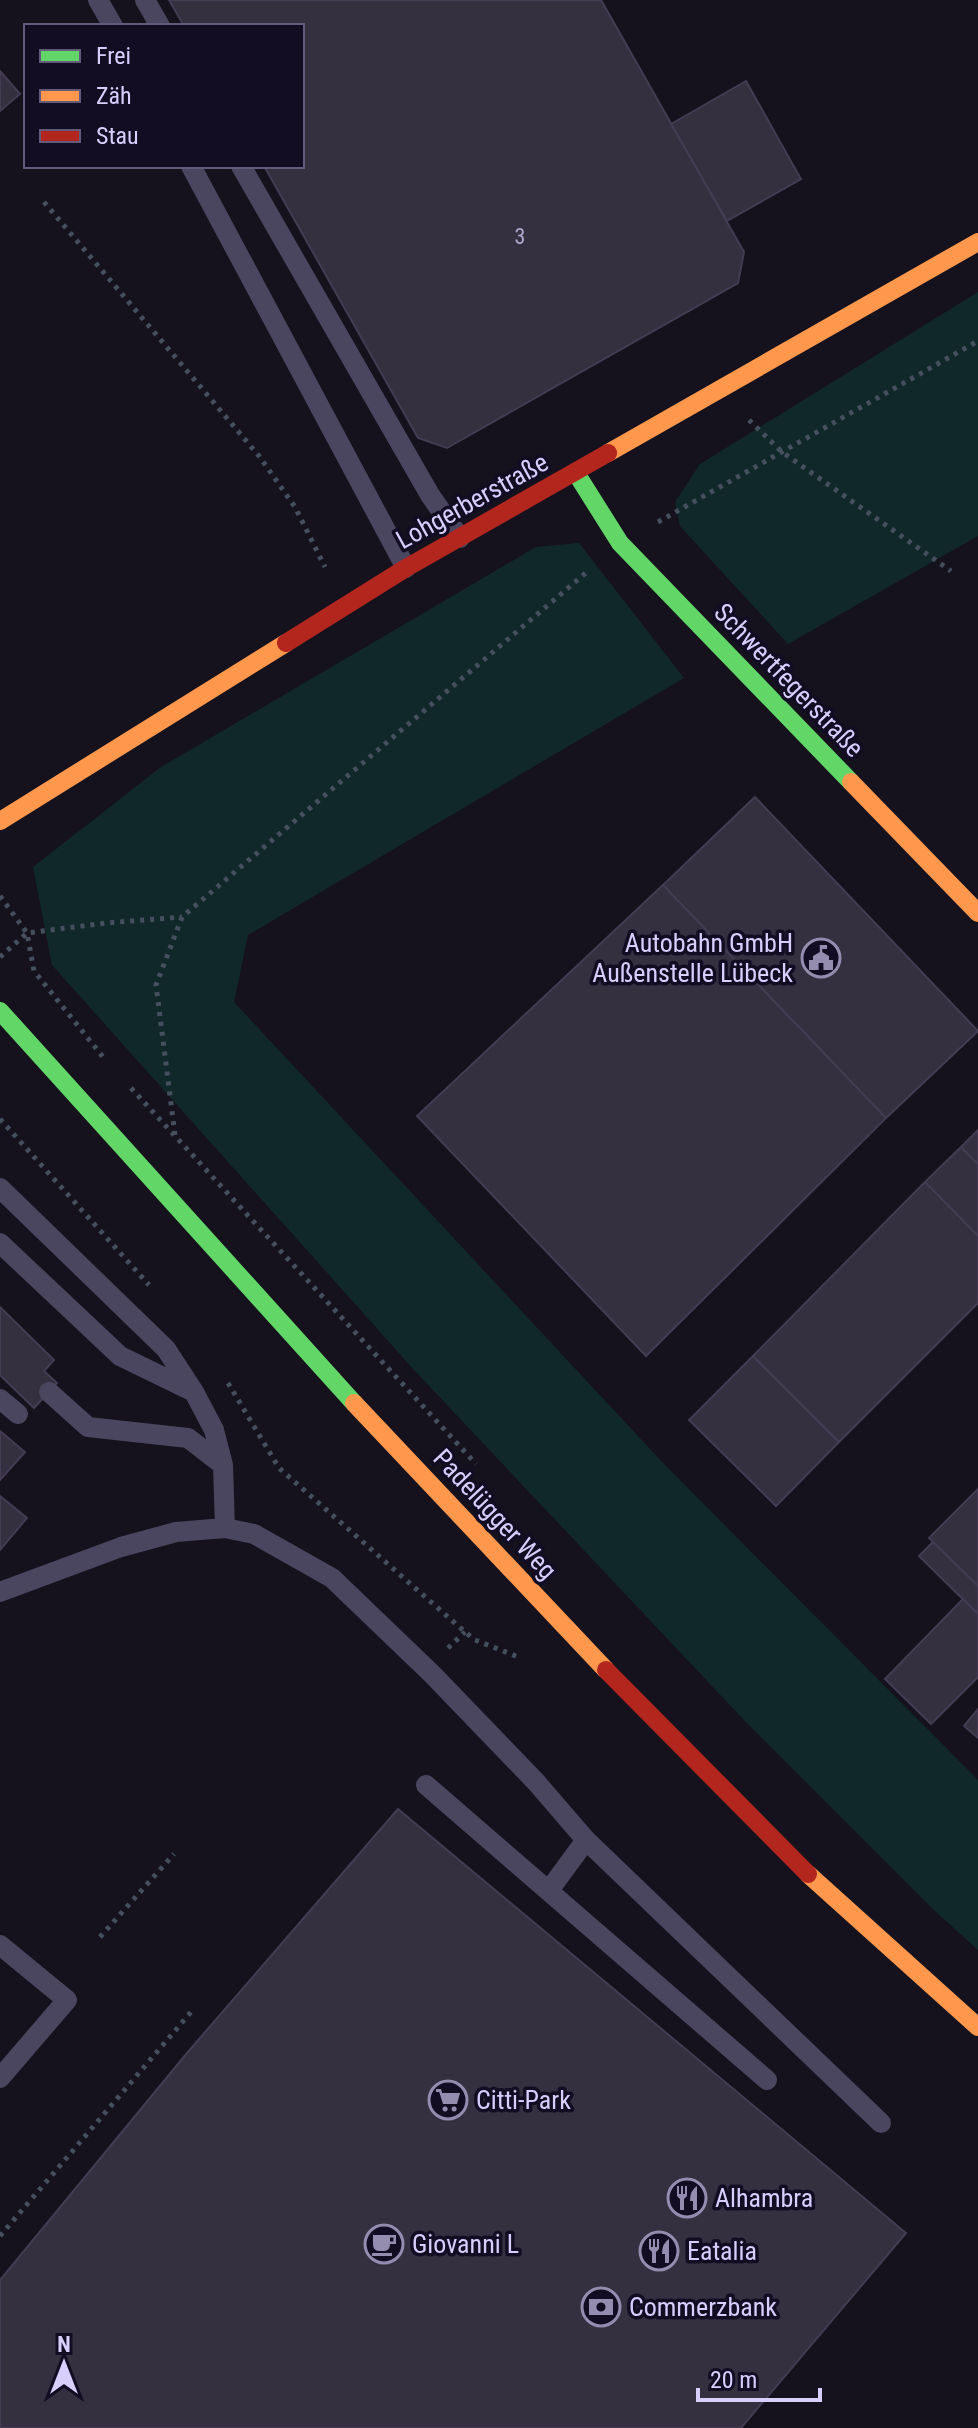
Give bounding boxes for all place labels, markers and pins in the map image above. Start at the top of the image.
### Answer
place label: Autobahn GmbH Außenstelle Lübeck [592,928,793,988]
public building icon: Autobahn GmbH Außenstelle Lübeck [800,937,842,979]
supermarket icon: Citti-Park [427,2079,469,2121]
place label: Citti-Park [476,2085,571,2115]
restaurant icon: Alhambra [666,2177,708,2219]
place label: Alhambra [715,2183,813,2213]
cafe icon: Giovanni L [363,2223,405,2265]
place label: Giovanni L [412,2229,519,2259]
restaurant icon: Eatalia [638,2230,680,2272]
place label: Eatalia [687,2236,757,2266]
bank icon: Commerzbank [580,2286,622,2328]
place label: Commerzbank [629,2292,777,2322]

